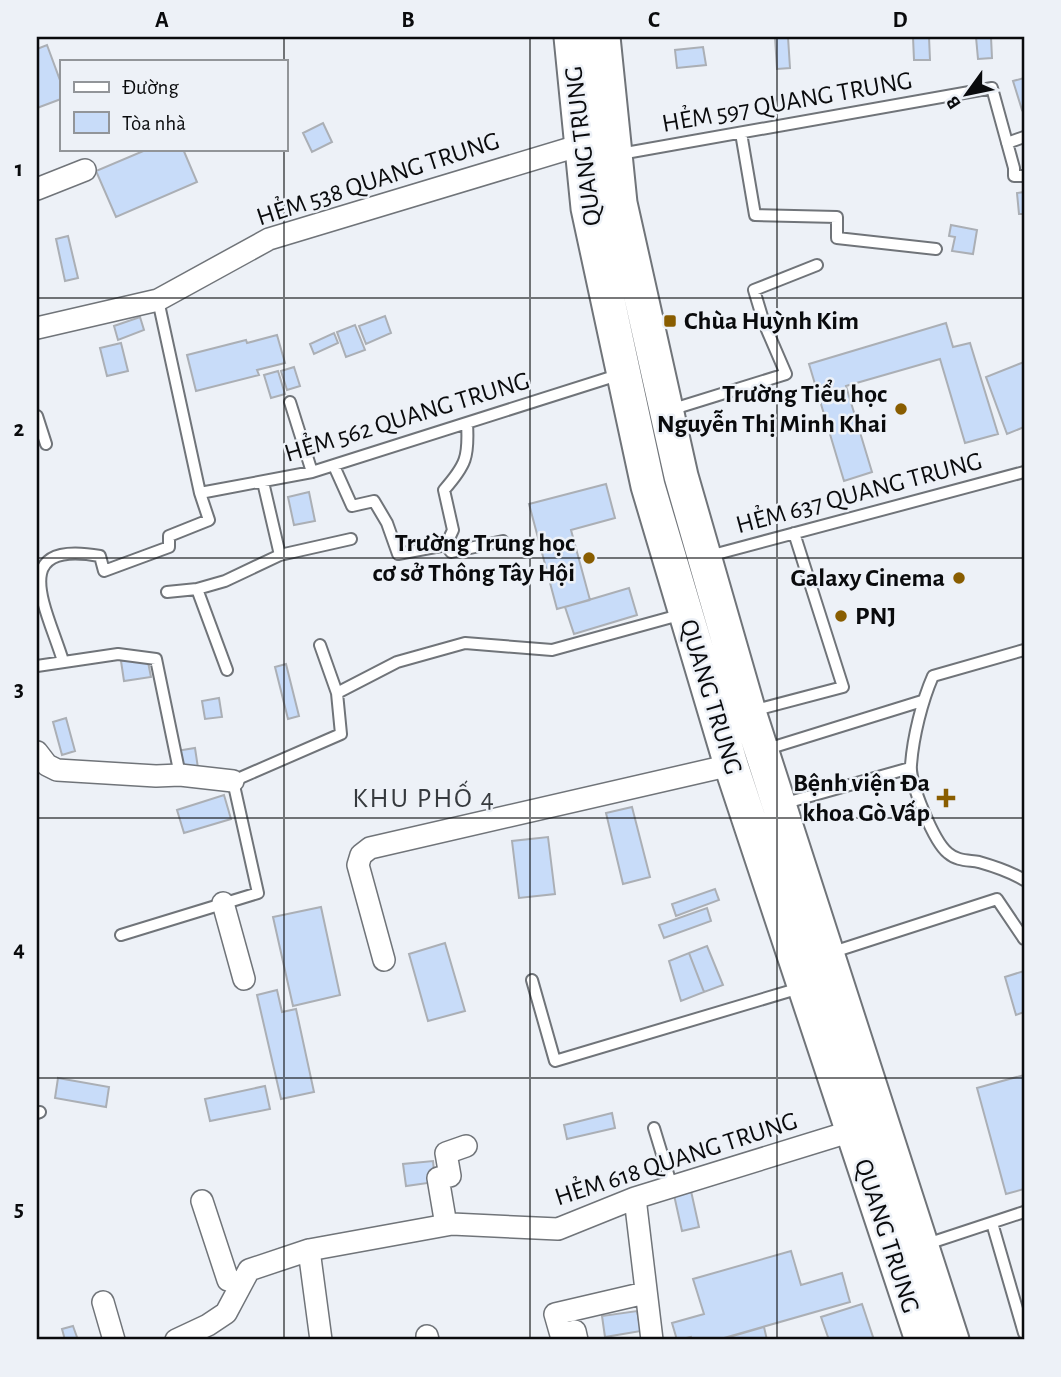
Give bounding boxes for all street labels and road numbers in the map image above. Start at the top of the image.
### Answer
street label: QUANG TRUNG [560,65,606,227]
street label: HẺM 597 QUANG TRUNG [659,65,914,137]
street label: HẺM 538 QUANG TRUNG [253,126,503,231]
street label: HẺM 562 QUANG TRUNG [281,365,533,467]
street label: HẺM 637 QUANG TRUNG [733,446,985,538]
street label: QUANG TRUNG [675,616,747,778]
street label: HẺM 618 QUANG TRUNG [551,1106,801,1211]
street label: QUANG TRUNG [850,1156,924,1316]

